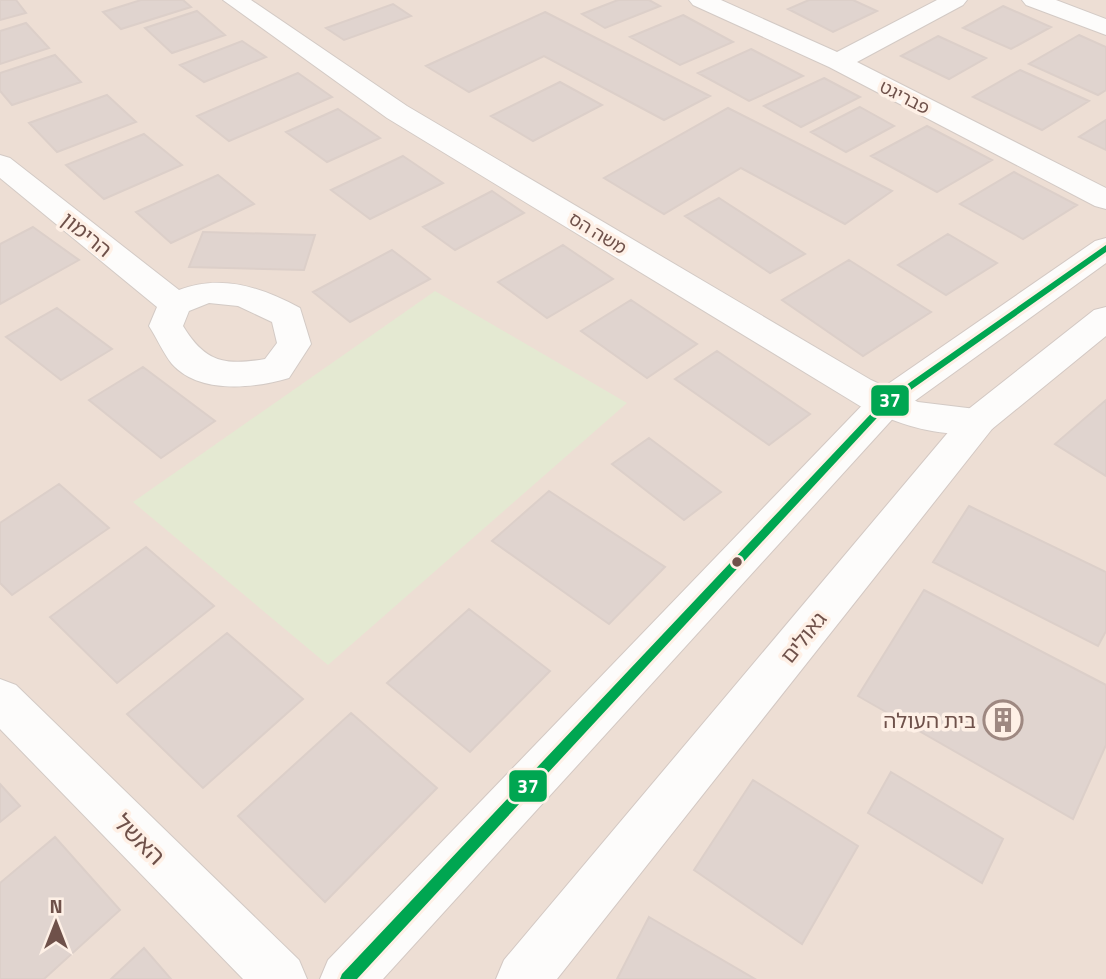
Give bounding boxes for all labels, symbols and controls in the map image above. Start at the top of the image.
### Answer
street label: פבריגט [875,73,935,121]
street label: הרימון [55,204,119,264]
street label: משה הס [564,205,632,261]
line badge: 37 [870,384,910,417]
text: 37 [879,385,901,414]
unlabelled marker [730,555,744,569]
street label: גאולים [772,604,834,670]
building icon: בית העולה [982,699,1024,741]
place label: בית העולה [883,704,976,736]
line badge: 37 [508,769,548,803]
text: 37 [517,771,539,800]
street label: האשל [106,805,174,873]
north arrow [21,888,91,958]
text: N [49,891,63,920]

